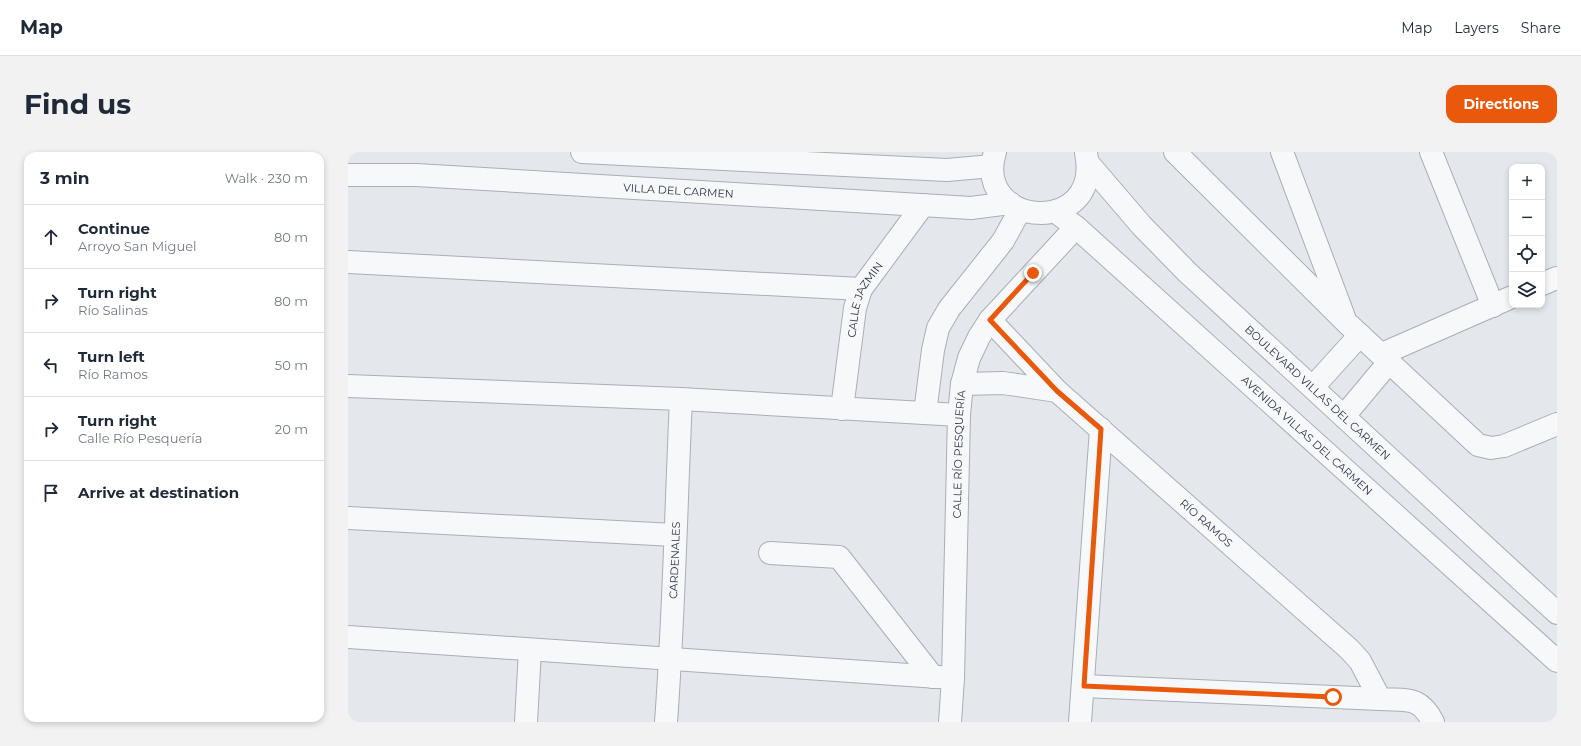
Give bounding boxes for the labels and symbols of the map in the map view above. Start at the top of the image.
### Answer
street label: VILLA DEL CARMEN [623,180,734,201]
street label: CALLE JAZMIN [844,259,886,338]
route end [1024,264,1042,282]
street label: BOULEVARD VILLAS DEL CARMEN [1242,322,1393,463]
street label: AVENIDA VILLAS DEL CARMEN [1238,373,1375,498]
street label: CALLE RÍO PESQUERÍA [950,389,968,519]
street label: RÍO RAMOS [1177,496,1236,550]
street label: CARDENALES [666,521,683,599]
route start [1324,688,1342,706]

